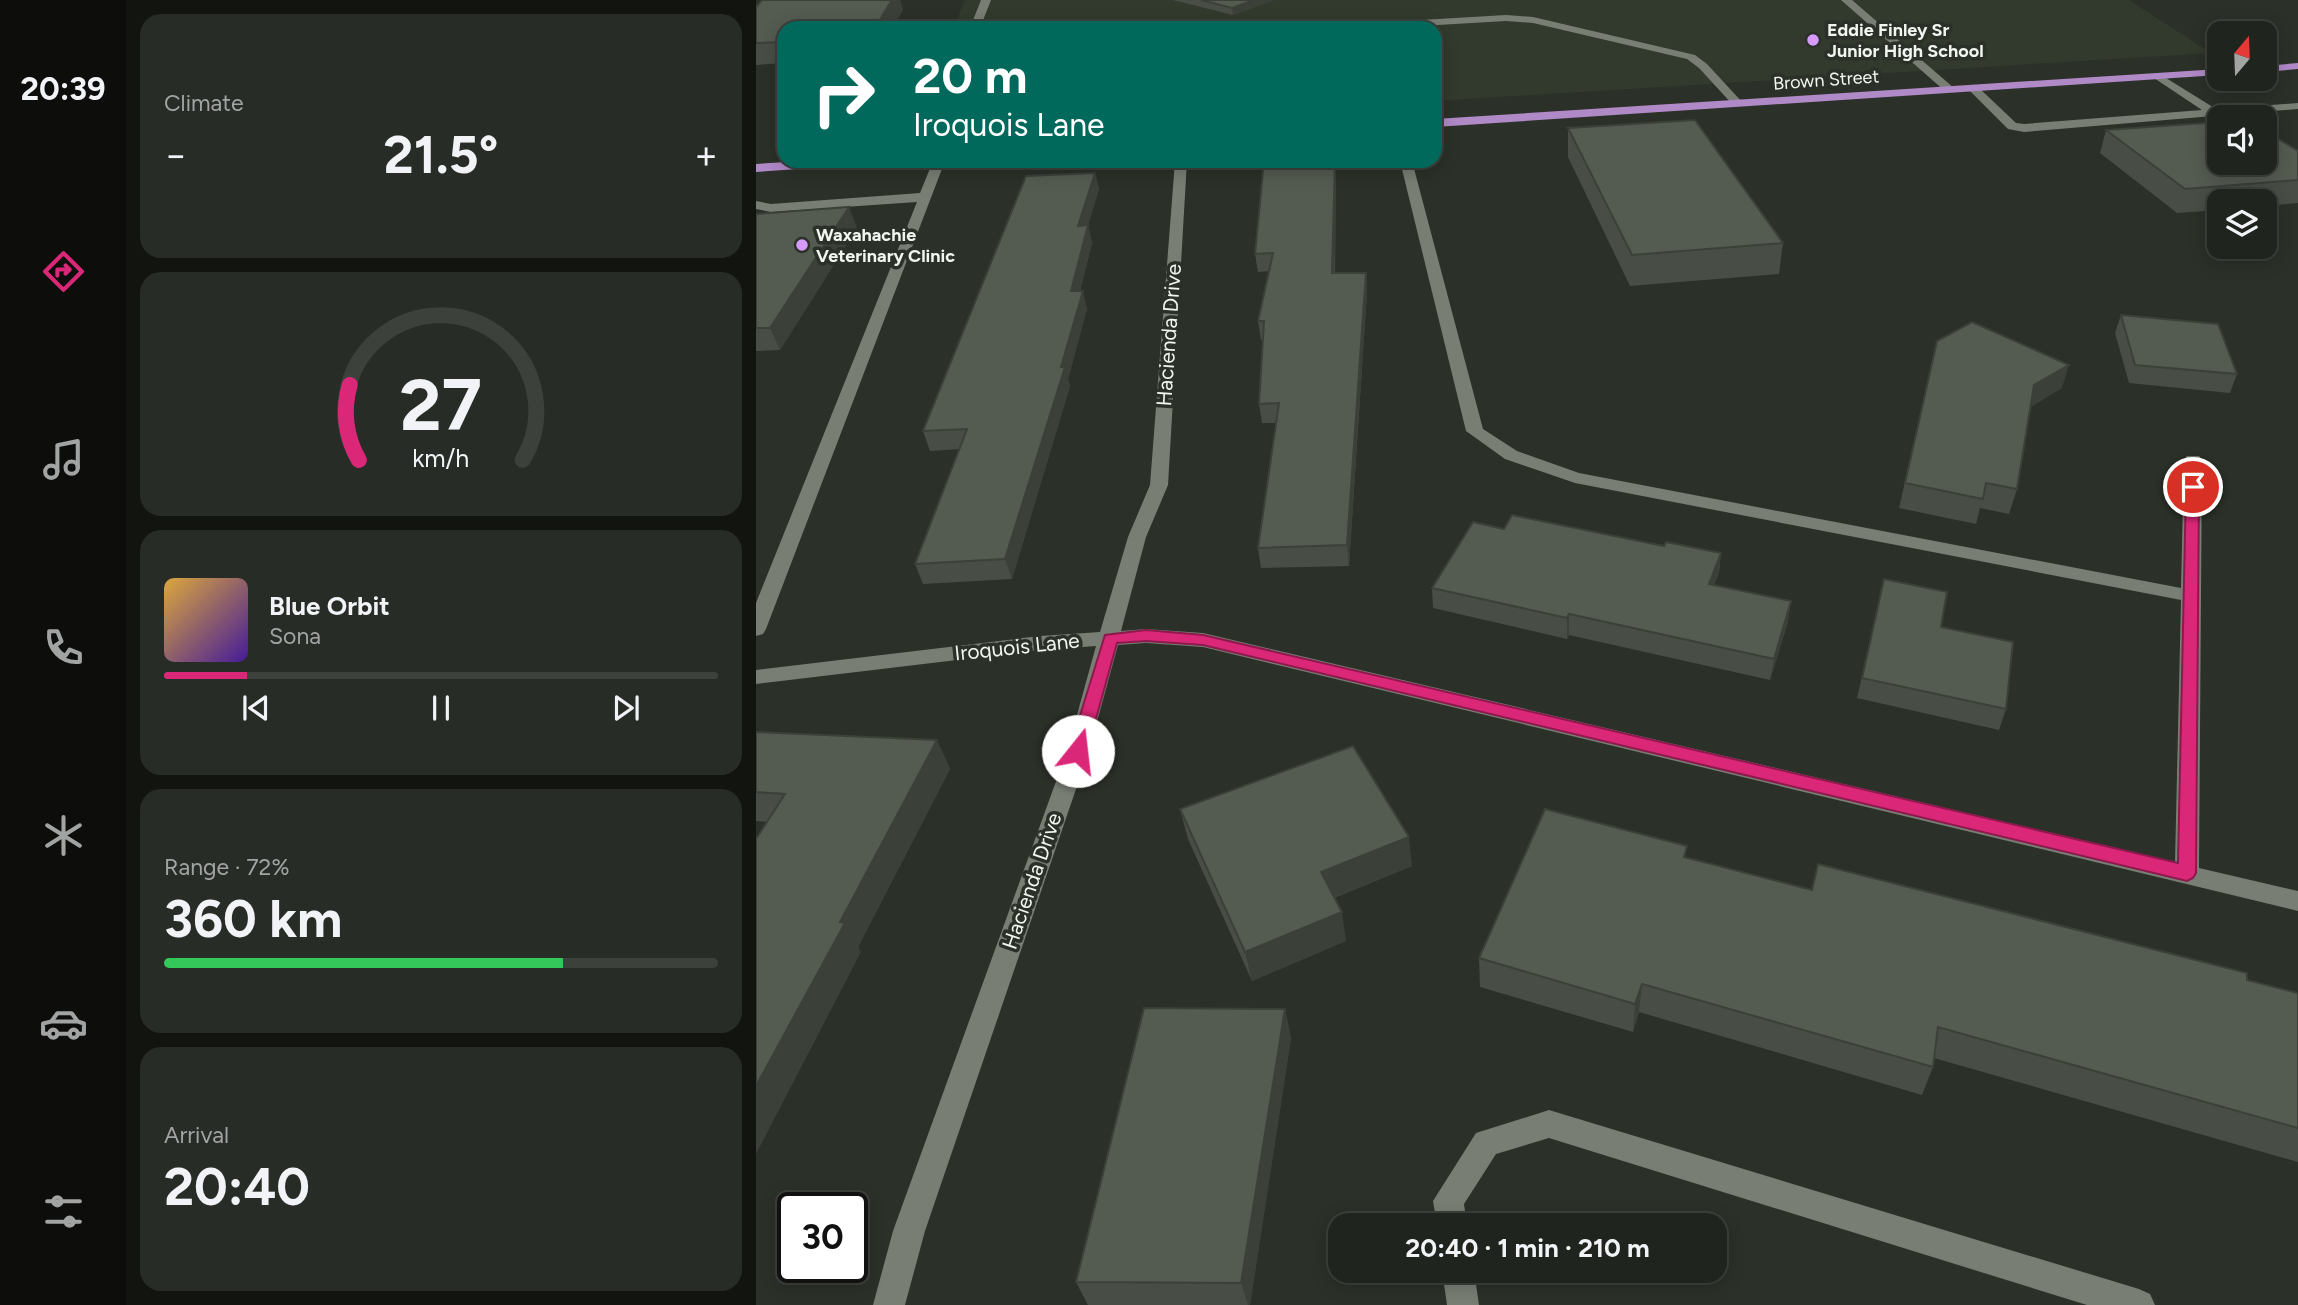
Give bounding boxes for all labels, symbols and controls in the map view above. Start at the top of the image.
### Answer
place label: Eddie Finley Sr Junior High School [1827,19,1984,62]
north arrow [2207,21,2277,91]
map controls [2207,21,2277,259]
marker: Eddie Finley Sr Junior High School [1805,32,1821,48]
text: 20 m [913,46,1028,105]
icon: right [798,49,889,140]
street label: Brown Street [1772,65,1880,95]
text: 20:39 [20,70,106,108]
text: Climate [164,89,243,117]
button: sound [2207,105,2277,175]
text: Iroquois Lane [913,106,1105,144]
text: 21.5° [384,124,498,186]
text: − [164,132,188,178]
text: + [694,132,718,178]
button: layers [2207,189,2277,259]
place label: Waxahachie Veterinary Clinic [816,224,955,267]
marker: Waxahachie Veterinary Clinic [794,237,810,253]
icon: directions [39,247,88,296]
street label: Hacienda Drive [1151,263,1186,407]
text: 27 [400,362,482,449]
icon: music [39,435,88,484]
text: km/h [412,443,470,473]
pin [2163,457,2223,517]
icon: arrive [2174,468,2212,506]
text: Blue Orbit [269,590,390,622]
text: Sona [269,622,321,650]
icon: phone [39,623,88,672]
street label: Iroquois Lane [953,628,1081,666]
icon: previous [237,689,275,727]
icon: pause [422,689,460,727]
icon: next [607,689,645,727]
position arrow [1041,714,1115,788]
street label: Hacienda Drive [996,809,1067,952]
icon: climate [39,811,88,860]
text: Range · 72% [164,853,290,881]
text: 360 km [164,888,342,950]
icon: car [39,999,88,1048]
text: Arrival [164,1121,229,1149]
text: 20:40 [164,1156,310,1218]
icon: filters [39,1187,88,1236]
speed limit sign: 30 [777,1192,868,1283]
text: 20:40 · 1 min · 210 m [1405,1232,1650,1264]

